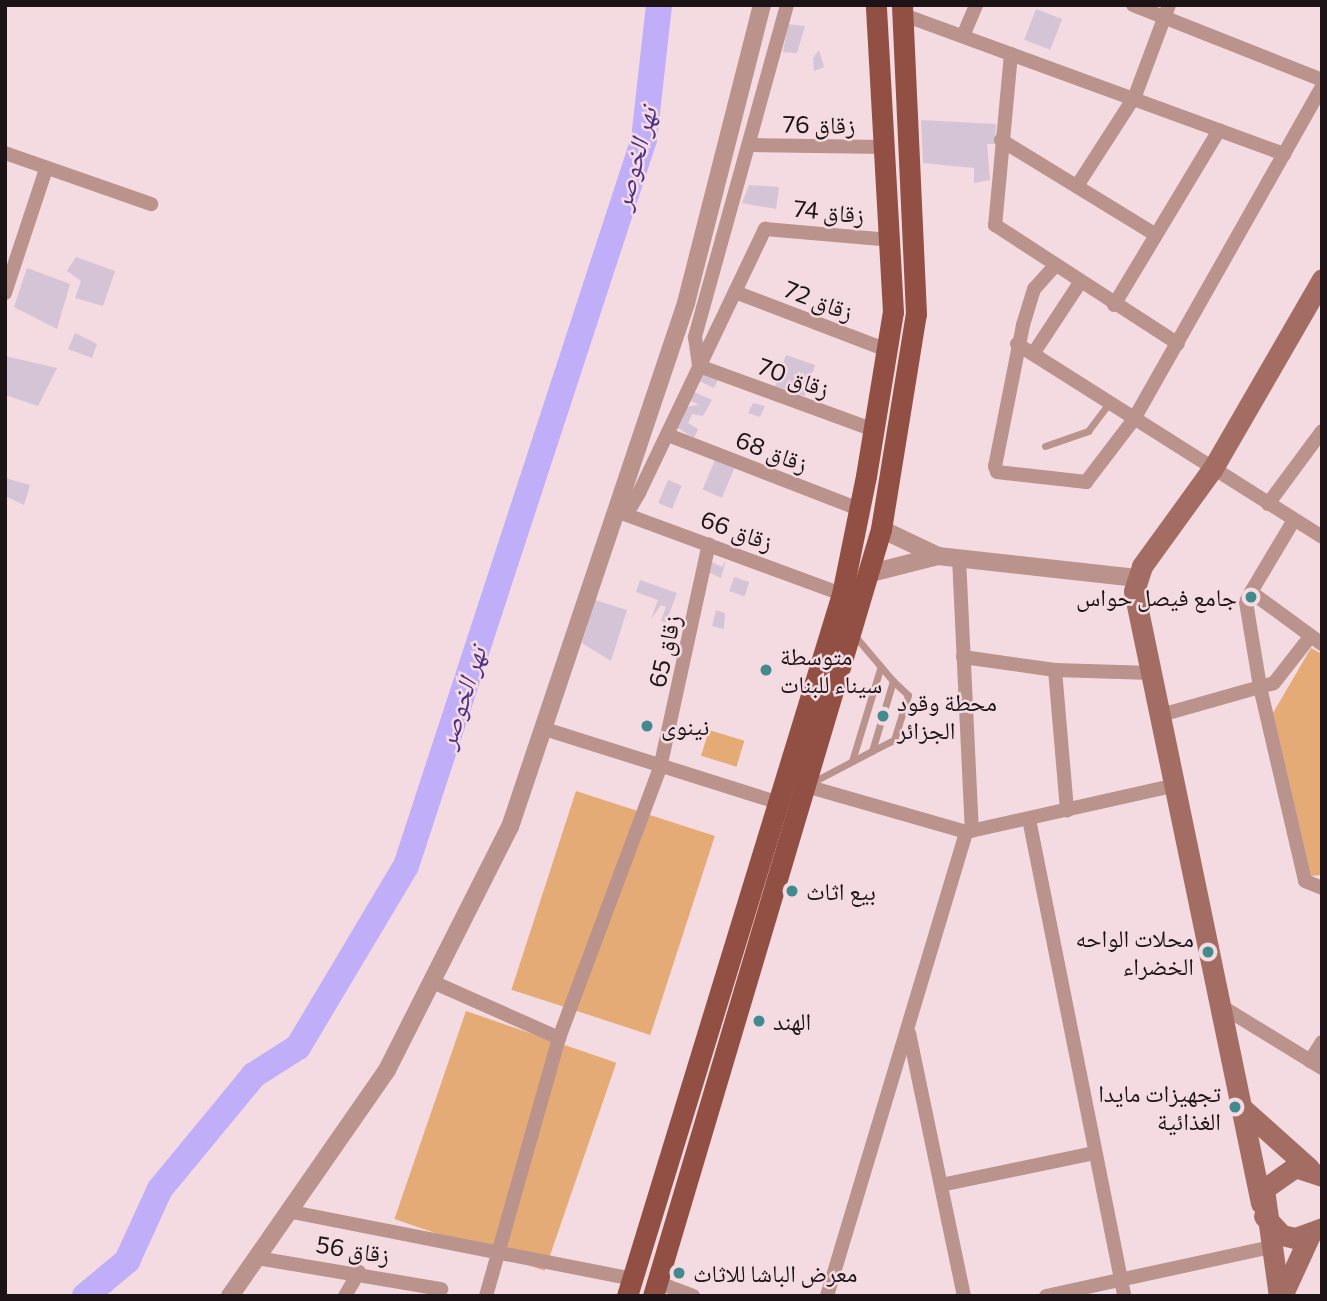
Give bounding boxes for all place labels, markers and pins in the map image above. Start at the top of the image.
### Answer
place label: جامع فيصل حواس [1076,583,1237,611]
marker: جامع فيصل حواس [1243,589,1259,605]
place label: متوسطة سيناء للبنات [780,642,882,698]
marker: متوسطة سيناء للبنات [758,662,774,678]
place label: محطة وقود الجزائر [897,688,997,744]
marker: محطة وقود الجزائر [875,708,891,724]
place label: نينوى [661,712,709,740]
marker: نينوى [639,718,655,734]
place label: بيع اثاث [806,877,876,905]
marker: بيع اثاث [784,883,800,899]
place label: محلات الواحه الخضراء [1075,924,1194,980]
marker: محلات الواحه الخضراء [1200,944,1216,960]
place label: الهند [773,1007,811,1035]
marker: الهند [751,1013,767,1029]
place label: تجهيزات مايدا الغذائية [1098,1079,1221,1135]
marker: تجهيزات مايدا الغذائية [1227,1099,1243,1115]
place label: معرض الباشا للاثاث [693,1259,857,1287]
marker: معرض الباشا للاثاث [671,1265,687,1281]

